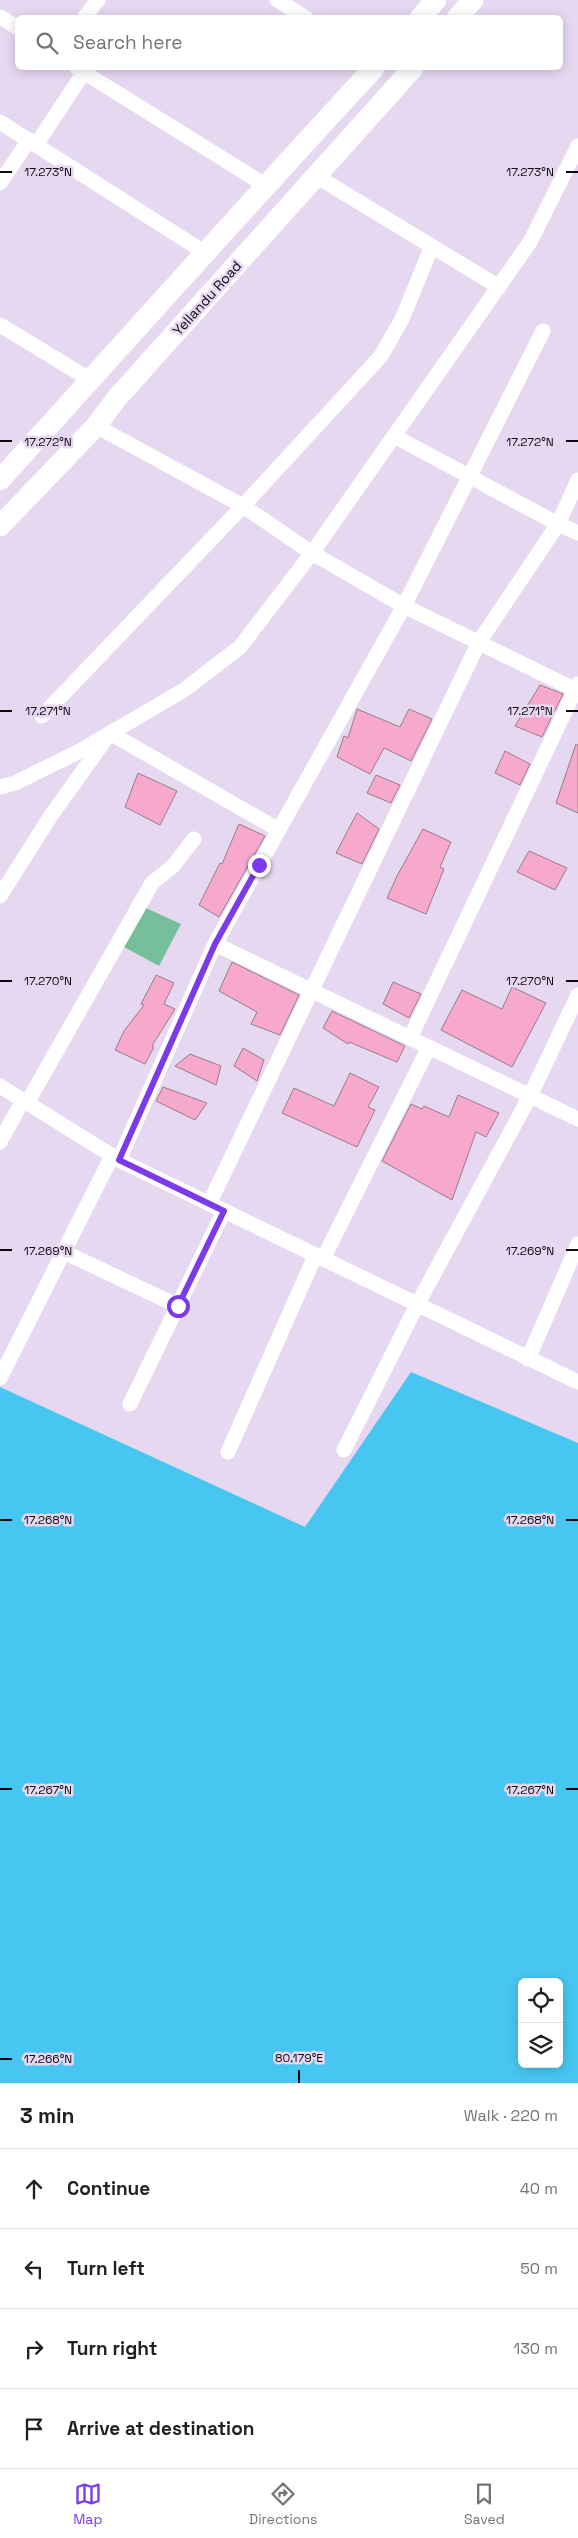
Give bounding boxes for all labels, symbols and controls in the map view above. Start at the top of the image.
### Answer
search box [15,15,563,70]
icon: search [33,29,61,57]
text: Search here [73,30,183,55]
text: 17.273°N [24,164,72,180]
text: 17.273°N [506,164,554,180]
street label: Yellandu Road [169,257,245,339]
text: 17.272°N [24,434,72,450]
text: 17.272°N [506,434,554,450]
text: 17.271°N [25,703,71,719]
text: 17.271°N [507,703,553,719]
route end [248,854,271,877]
text: 17.270°N [24,973,72,989]
text: 17.270°N [506,973,554,989]
text: 17.269°N [24,1243,72,1259]
text: 17.269°N [506,1243,554,1259]
route start [167,1295,190,1318]
text: 17.268°N [24,1512,72,1528]
text: 17.268°N [506,1512,554,1528]
text: 17.267°N [24,1782,72,1798]
text: 17.267°N [506,1782,554,1798]
map controls [518,1978,563,2068]
button: locate [518,1978,563,2023]
button: layers [518,2023,563,2068]
text: 80.179°E [275,2050,323,2066]
text: 17.266°N [24,2051,72,2067]
text: 3 min [20,2102,75,2129]
text: Walk · 220 m [464,2105,558,2126]
icon: ahead [20,2175,48,2203]
text: Continue [67,2176,150,2201]
text: 40 m [520,2178,558,2199]
icon: left [20,2255,48,2283]
text: Turn left [67,2256,145,2281]
text: 50 m [520,2258,558,2279]
icon: right [20,2335,48,2363]
text: Turn right [67,2336,157,2361]
text: 130 m [514,2338,558,2359]
icon: arrive [20,2415,48,2443]
text: Arrive at destination [67,2416,255,2441]
tab: Map [73,2480,102,2528]
tab: Directions [249,2480,317,2528]
tab: Saved [464,2480,505,2528]

